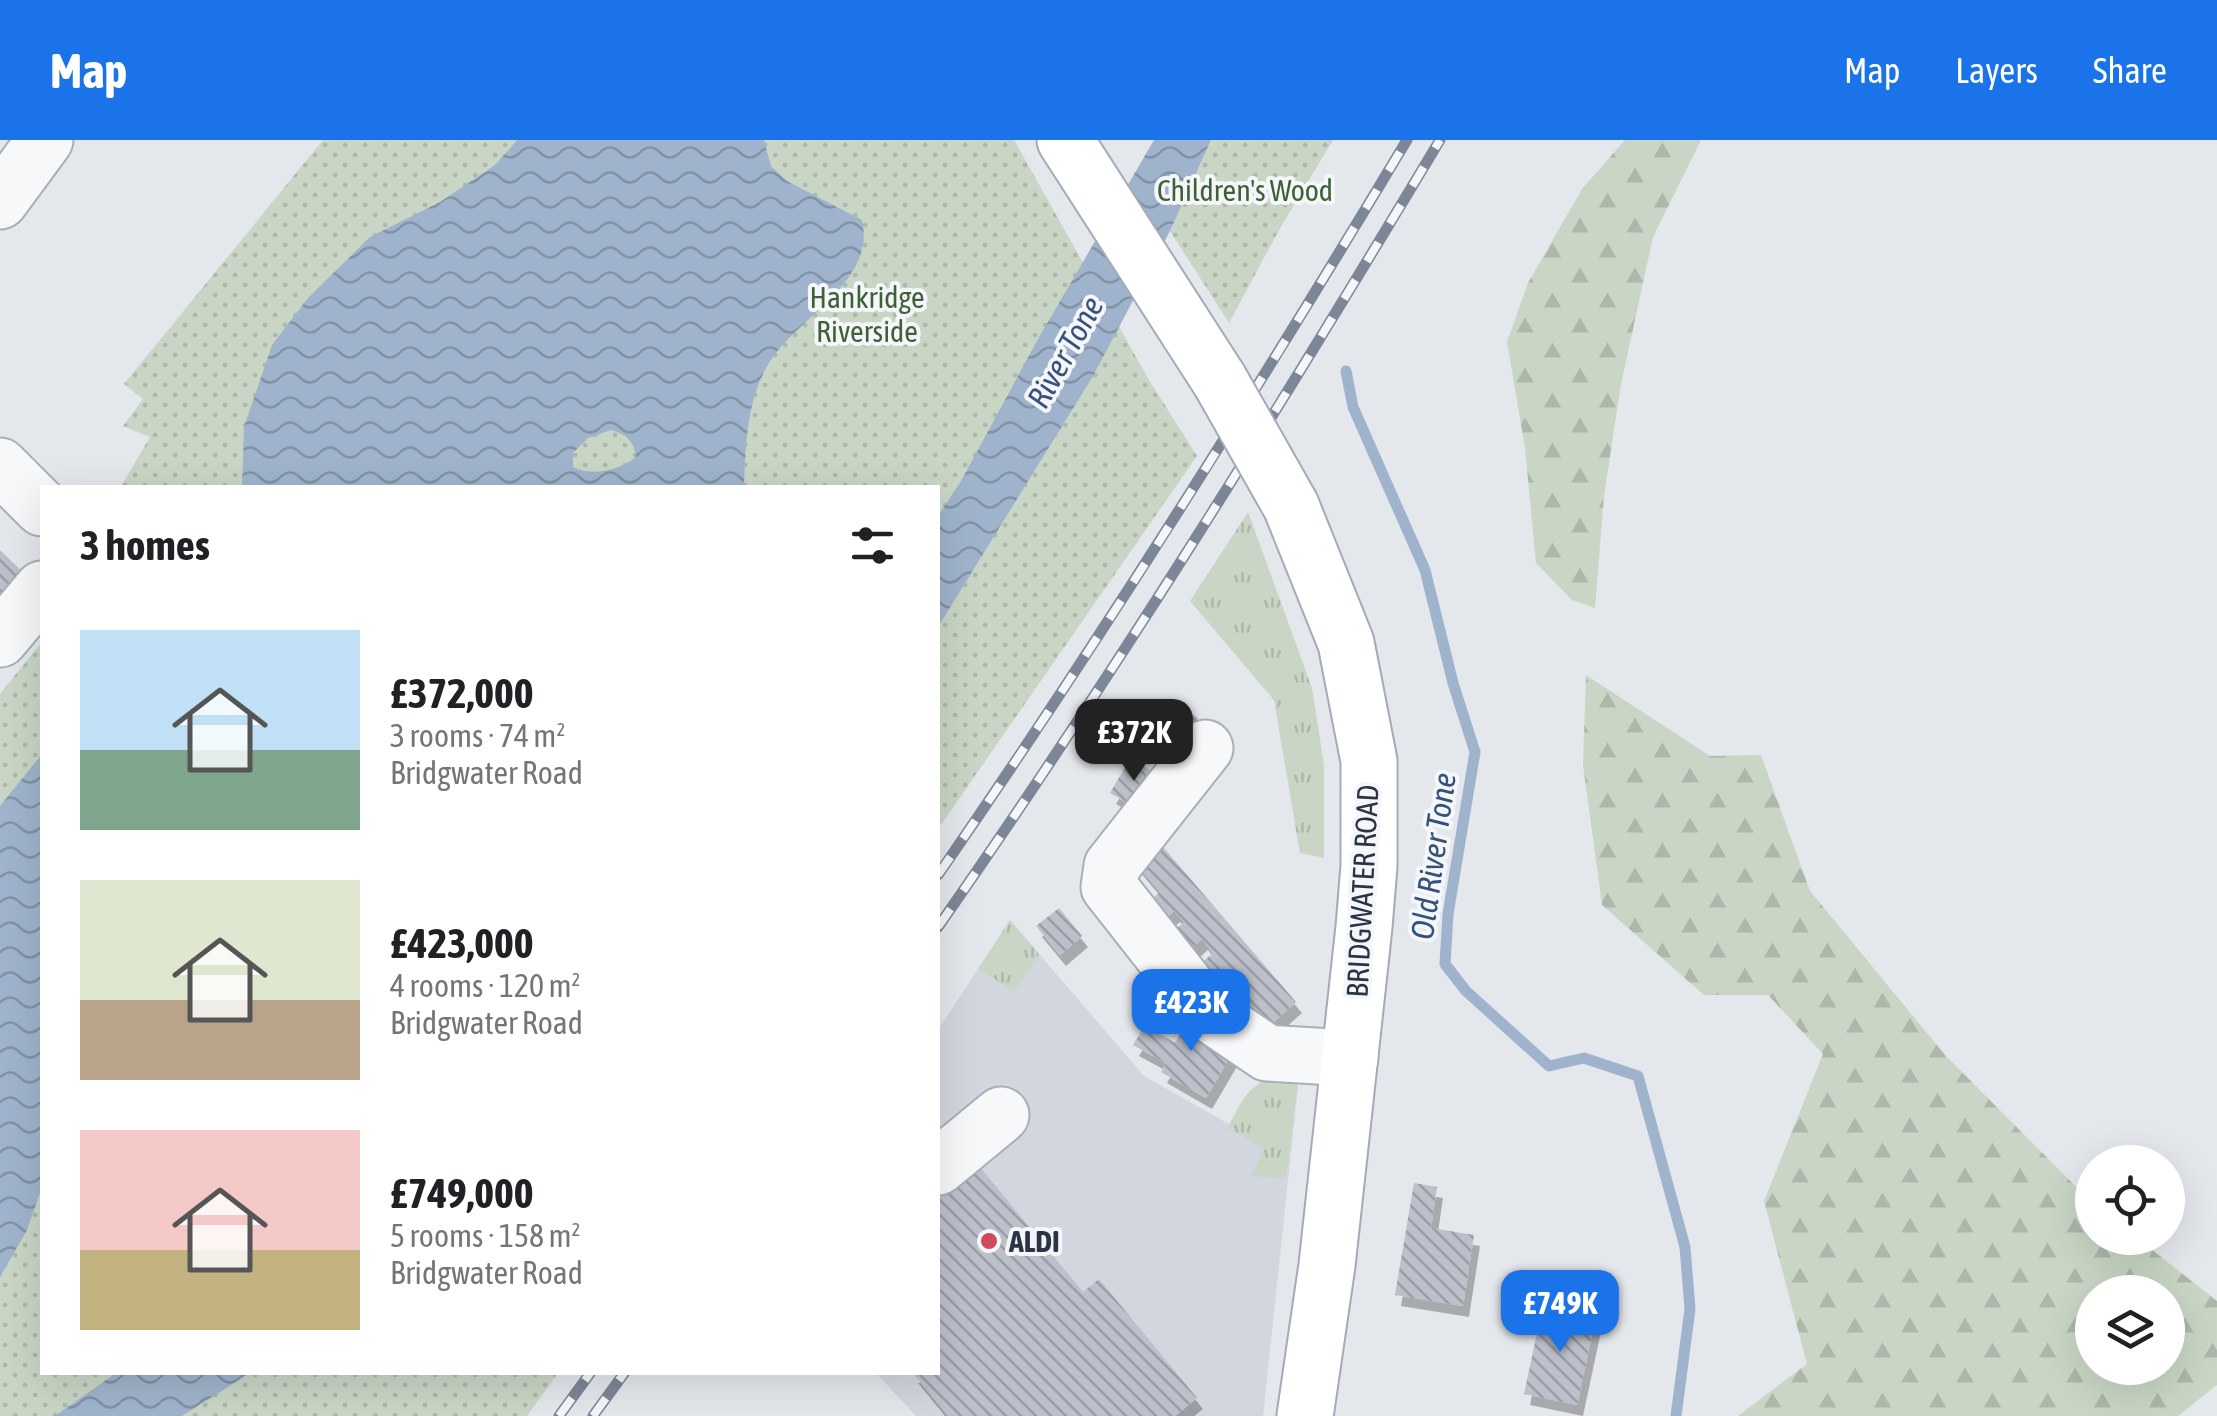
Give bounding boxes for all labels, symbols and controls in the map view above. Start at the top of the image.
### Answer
text: Map [50,43,127,98]
text: Map [1844,50,1900,90]
text: Layers [1955,50,2038,90]
text: Share [2093,50,2167,90]
park label: Children's Wood [1157,173,1333,207]
park label: Hankridge Riverside [809,280,925,348]
water label: River Tone [1019,290,1111,414]
icon: filters [845,518,900,573]
text: 3 homes [80,521,210,569]
text: £372,000 [390,669,534,717]
icon: home [160,670,280,790]
pin: £372K [1064,699,1204,784]
text: £372K [1097,713,1171,750]
text: 3 rooms · 74 m² [390,717,565,754]
text: Bridgwater Road [390,754,583,791]
water label: Old River Tone [1403,770,1463,942]
street label: BRIDGWATER ROAD [1339,784,1385,998]
text: £423,000 [390,919,534,967]
icon: home [160,920,280,1040]
text: 4 rooms · 120 m² [390,967,580,1004]
pin: £423K [1121,969,1261,1054]
text: £423K [1154,983,1228,1020]
text: Bridgwater Road [390,1004,583,1041]
map controls [2075,1145,2185,1385]
button: locate [2075,1145,2185,1255]
text: £749,000 [390,1169,534,1217]
icon: home [160,1170,280,1290]
text: 5 rooms · 158 m² [390,1217,580,1254]
place label: ALDI [1008,1224,1060,1258]
marker: ALDI [978,1230,1000,1252]
text: Bridgwater Road [390,1254,583,1291]
pin: £749K [1490,1270,1630,1355]
button: layers [2075,1275,2185,1385]
text: £749K [1523,1284,1597,1321]

